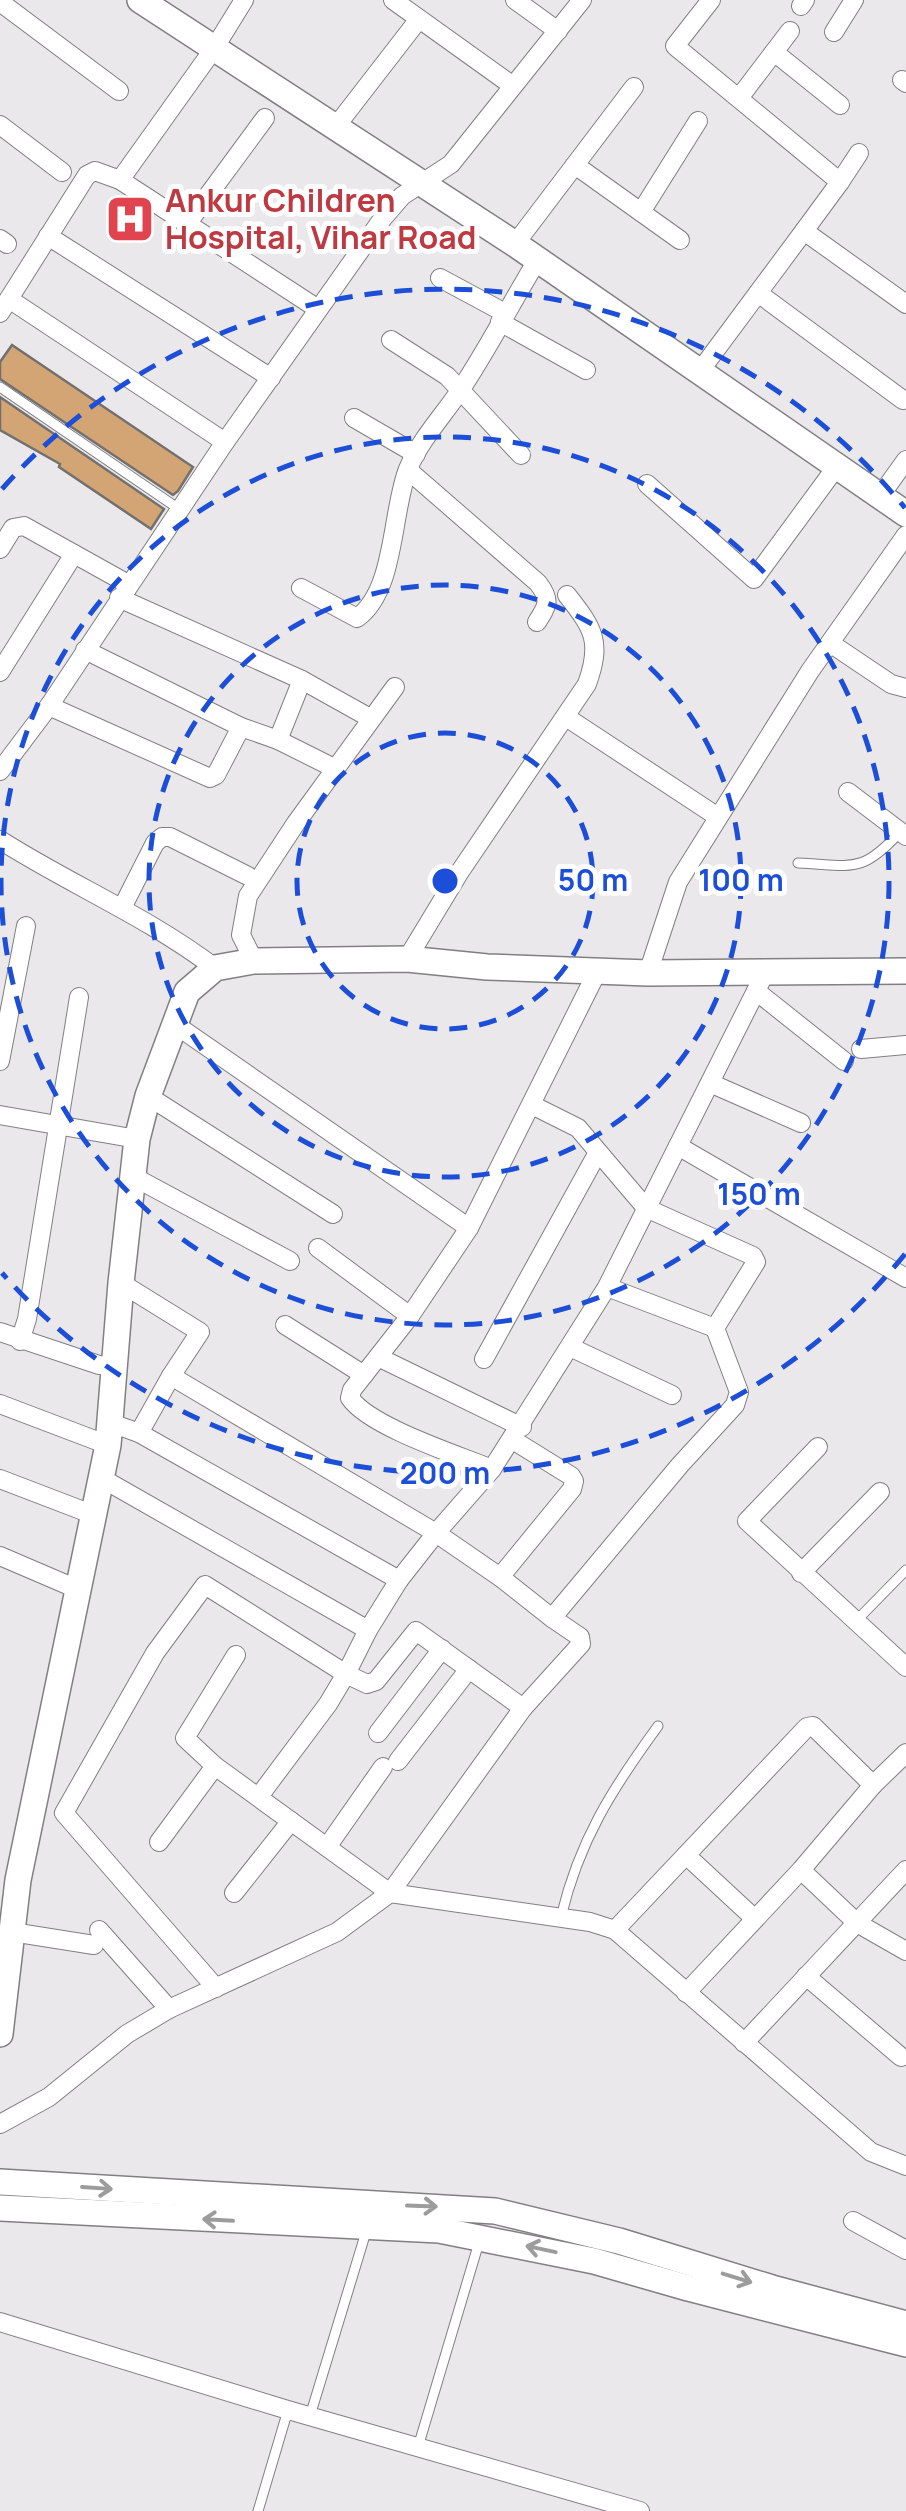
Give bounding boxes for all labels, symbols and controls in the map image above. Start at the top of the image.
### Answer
place label: Ankur Children Hospital, Vihar Road [165,178,476,259]
hospital icon: Ankur Children Hospital, Vihar Road [104,193,156,245]
text: 50 m [558,859,628,900]
text: 100 m [698,859,784,900]
centre of rings [427,863,463,899]
text: 150 m [717,1173,801,1214]
text: 200 m [400,1452,490,1493]
one-way arrow [81,2179,113,2198]
one-way arrow [405,2197,437,2216]
one-way arrow [202,2210,234,2229]
one-way arrow [526,2239,558,2258]
one-way arrow [721,2270,753,2288]

